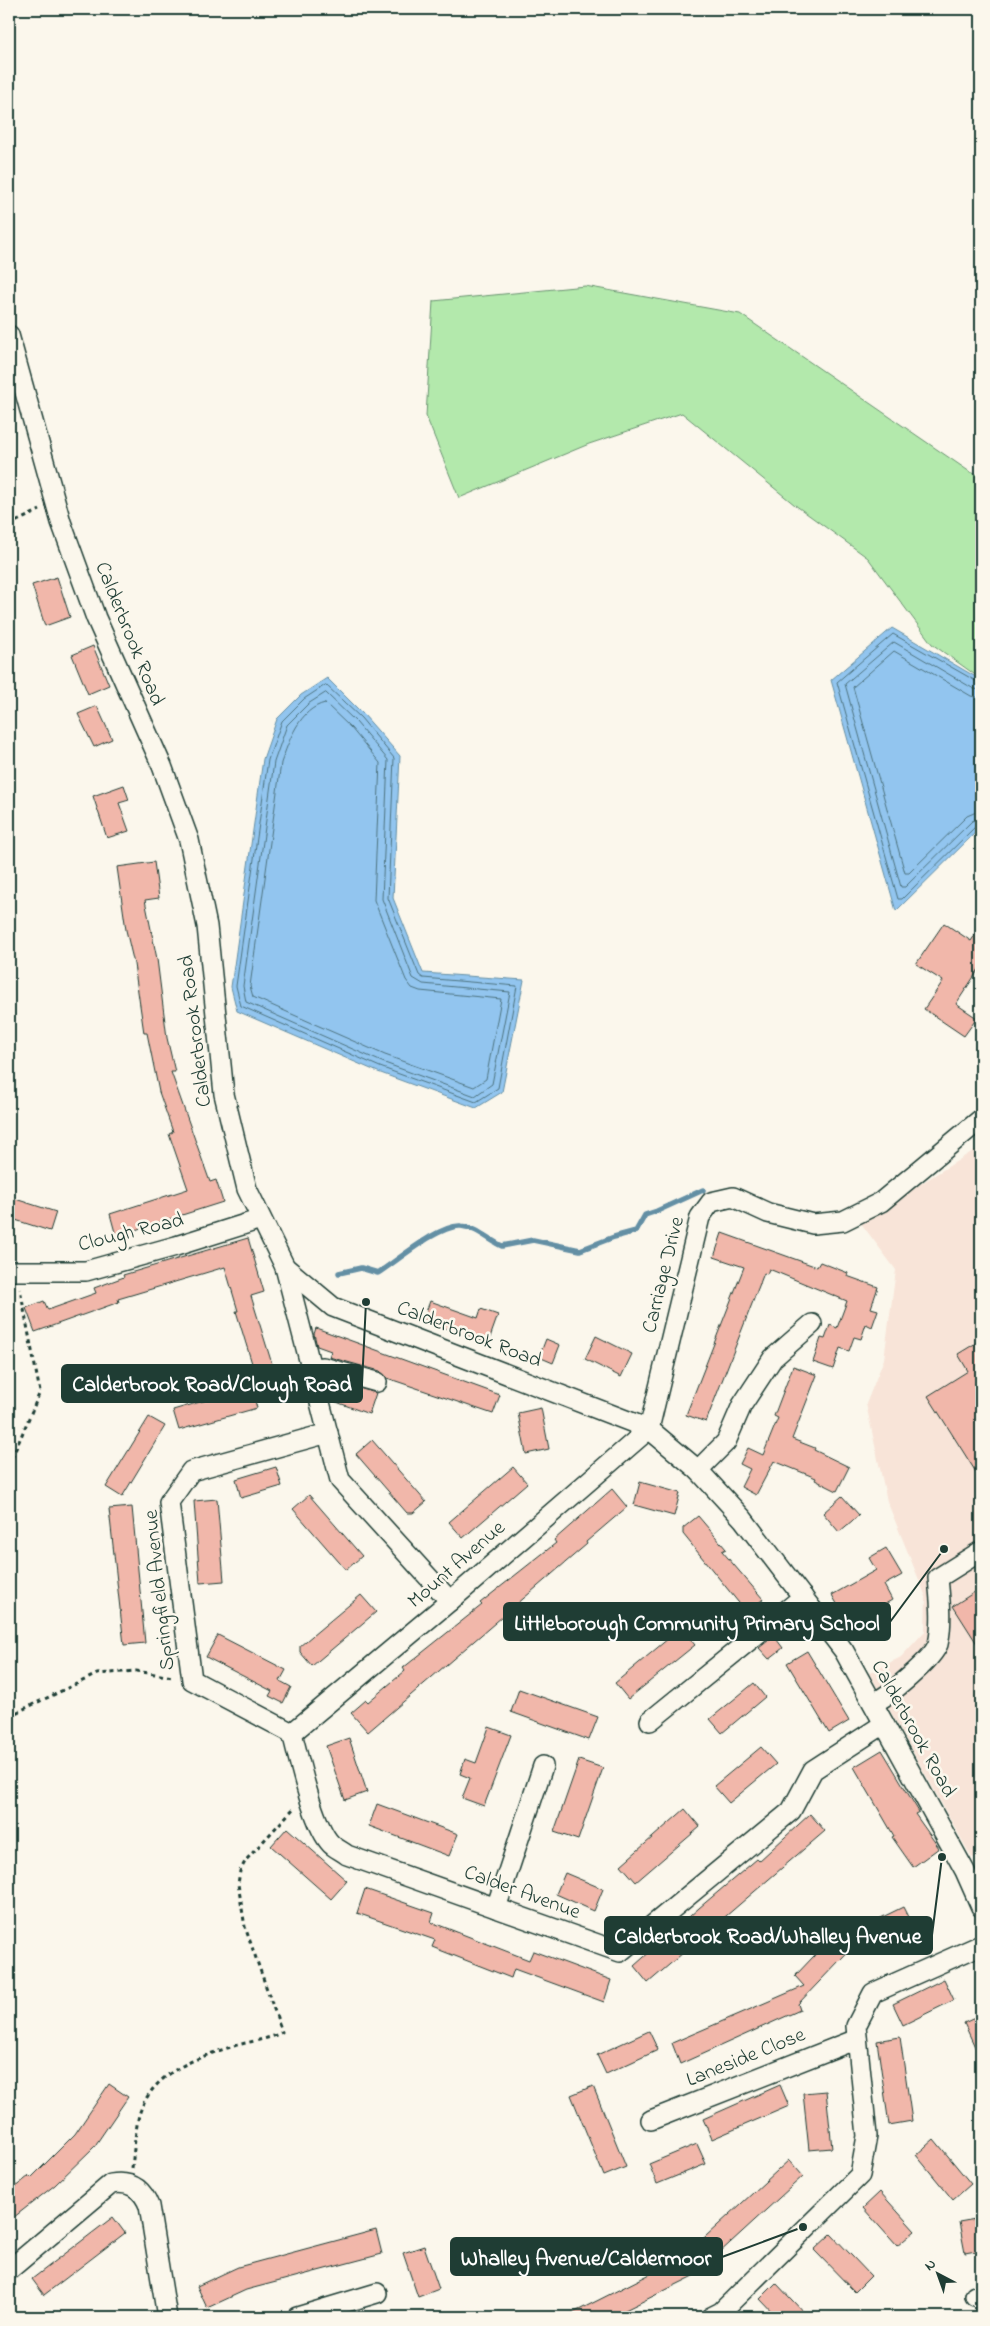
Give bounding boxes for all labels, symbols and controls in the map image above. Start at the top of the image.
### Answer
street label: Calderbrook Road [86,557,172,711]
street label: Calderbrook Road [172,953,220,1109]
street label: Clough Road [75,1205,187,1262]
street label: Carriage Drive [635,1213,695,1337]
street label: Calderbrook Road [392,1294,546,1376]
callout: Calderbrook Road/Clough Road [62,1365,362,1402]
text: Calderbrook Road/Clough Road [72,1370,352,1403]
street label: Springfield Avenue [137,1507,185,1672]
street label: Mount Avenue [401,1514,513,1616]
callout: Littleborough Community Primary School [504,1603,890,1640]
text: Littleborough Community Primary School [514,1609,880,1642]
street label: Calderbrook Road [863,1655,963,1803]
street label: Calder Avenue [459,1858,585,1928]
callout: Calderbrook Road/Whalley Avenue [605,1917,932,1954]
text: Calderbrook Road/Whalley Avenue [614,1922,923,1955]
street label: Laneside Close [682,2020,811,2095]
callout: Whalley Avenue/Caldermoor [451,2238,722,2275]
text: Whalley Avenue/Caldermoor [461,2244,712,2277]
north arrow [912,2248,962,2298]
text: N [920,2254,941,2276]

